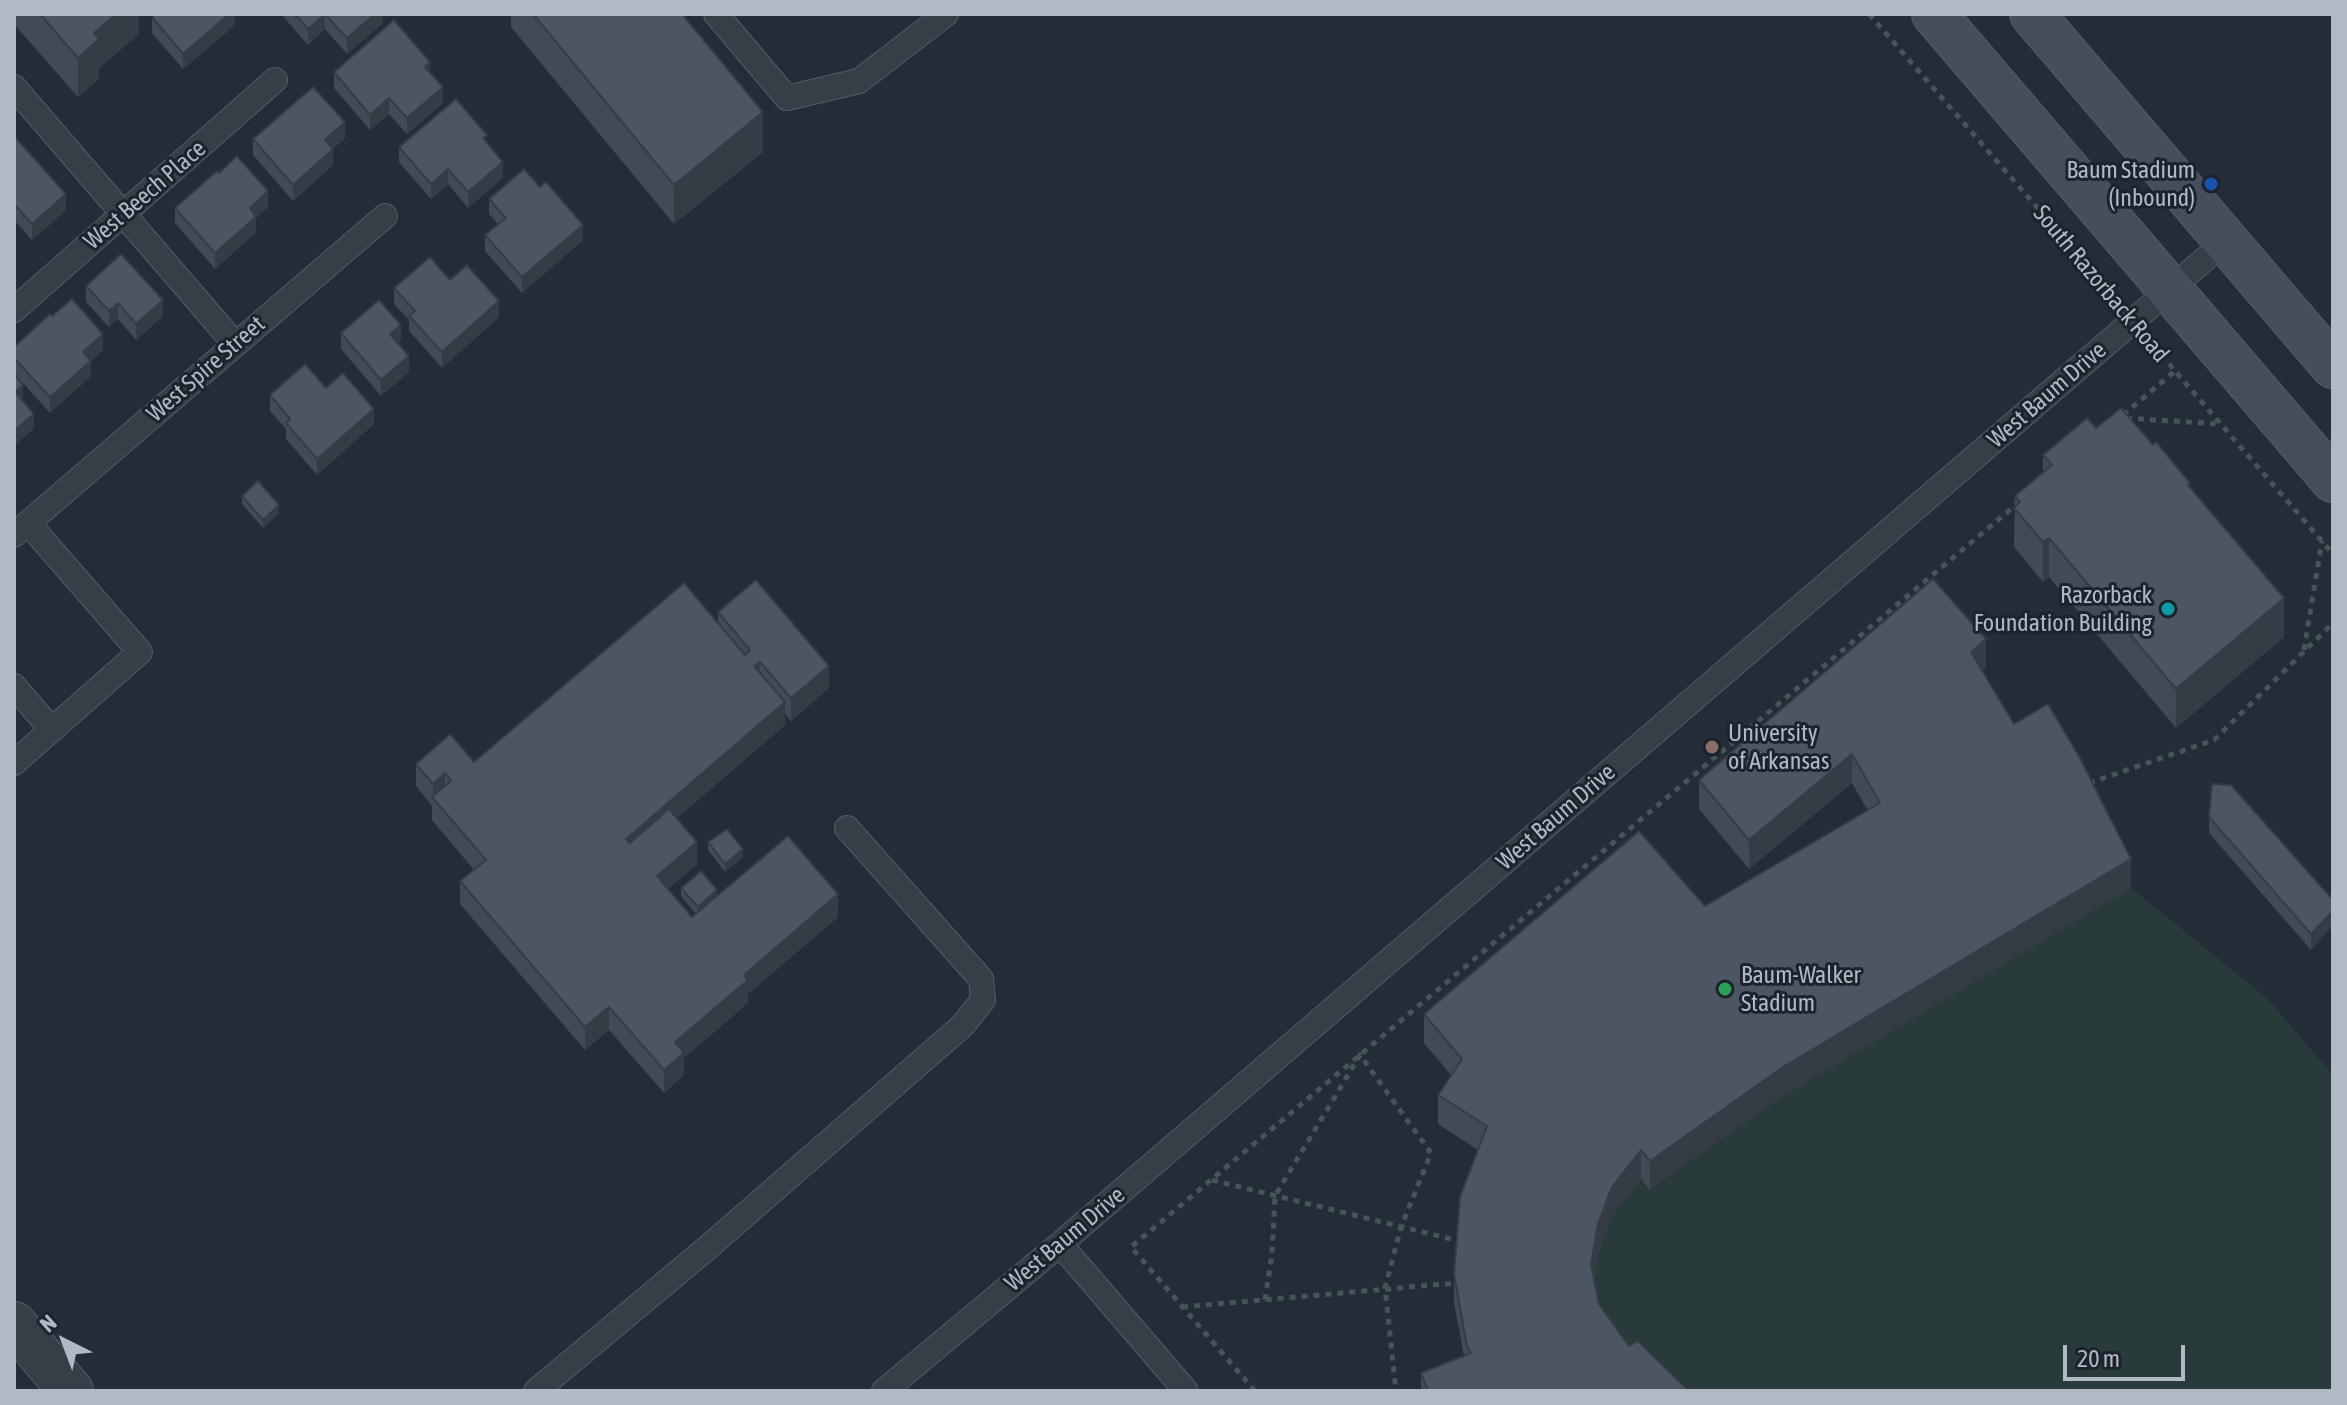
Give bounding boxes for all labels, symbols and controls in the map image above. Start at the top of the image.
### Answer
street label: West Beech Place [78,134,212,256]
place label: Baum Stadium (Inbound) [2066,156,2195,212]
marker: Baum Stadium (Inbound) [2202,175,2220,193]
street label: South Razorback Road [2027,200,2175,368]
street label: West Spire Street [141,310,271,428]
street label: West Baum Drive [1982,336,2112,454]
place label: Razorback Foundation Building [1974,581,2152,637]
marker: Razorback Foundation Building [2159,600,2177,618]
place label: University of Arkansas [1728,719,1829,775]
marker: University of Arkansas [1703,738,1721,756]
street label: West Baum Drive [1491,758,1621,876]
place label: Baum-Walker Stadium [1741,961,1861,1017]
marker: Baum-Walker Stadium [1716,980,1734,998]
street label: West Baum Drive [999,1181,1131,1297]
north arrow [24,1301,104,1381]
text: N [34,1309,61,1337]
scale bar [2067,1329,2189,1379]
text: 20 m [2077,1345,2120,1372]

